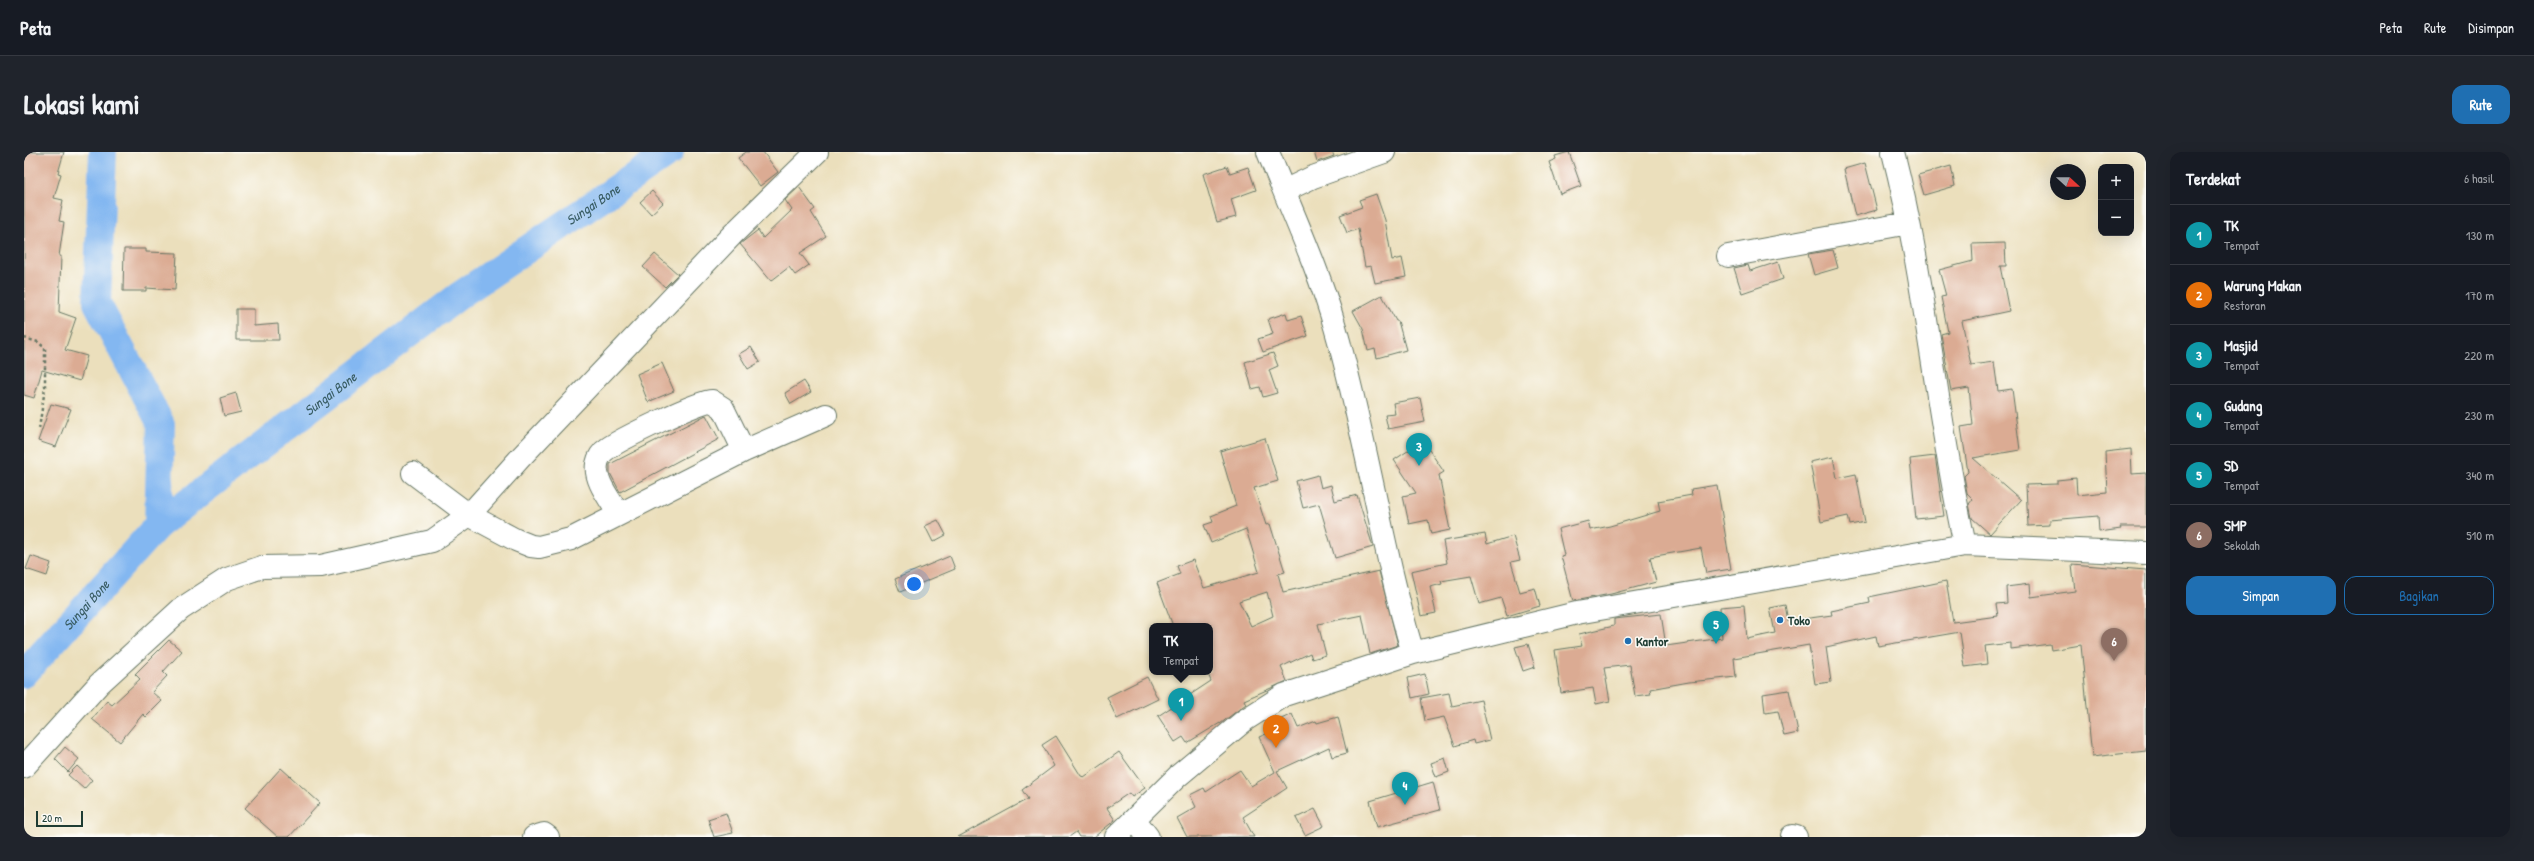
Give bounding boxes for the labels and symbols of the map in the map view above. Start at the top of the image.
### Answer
north arrow [2050,164,2086,200]
water label: Sungai Bone [562,178,625,229]
water label: Sungai Bone [300,366,361,419]
pin: 3 [1406,433,1432,466]
water label: Sungai Bone [58,574,114,634]
your location [904,574,924,594]
pin: 5 [1703,611,1729,644]
place label: Toko [1787,611,1811,629]
marker: Toko [1775,615,1785,625]
pin: 6 [2101,628,2127,661]
place label: Kantor [1636,632,1669,650]
marker: Kantor [1623,636,1633,646]
pin: 1 [1168,688,1194,721]
pin: 2 [1263,715,1289,748]
pin: 4 [1392,772,1418,805]
scale bar [36,809,83,828]

